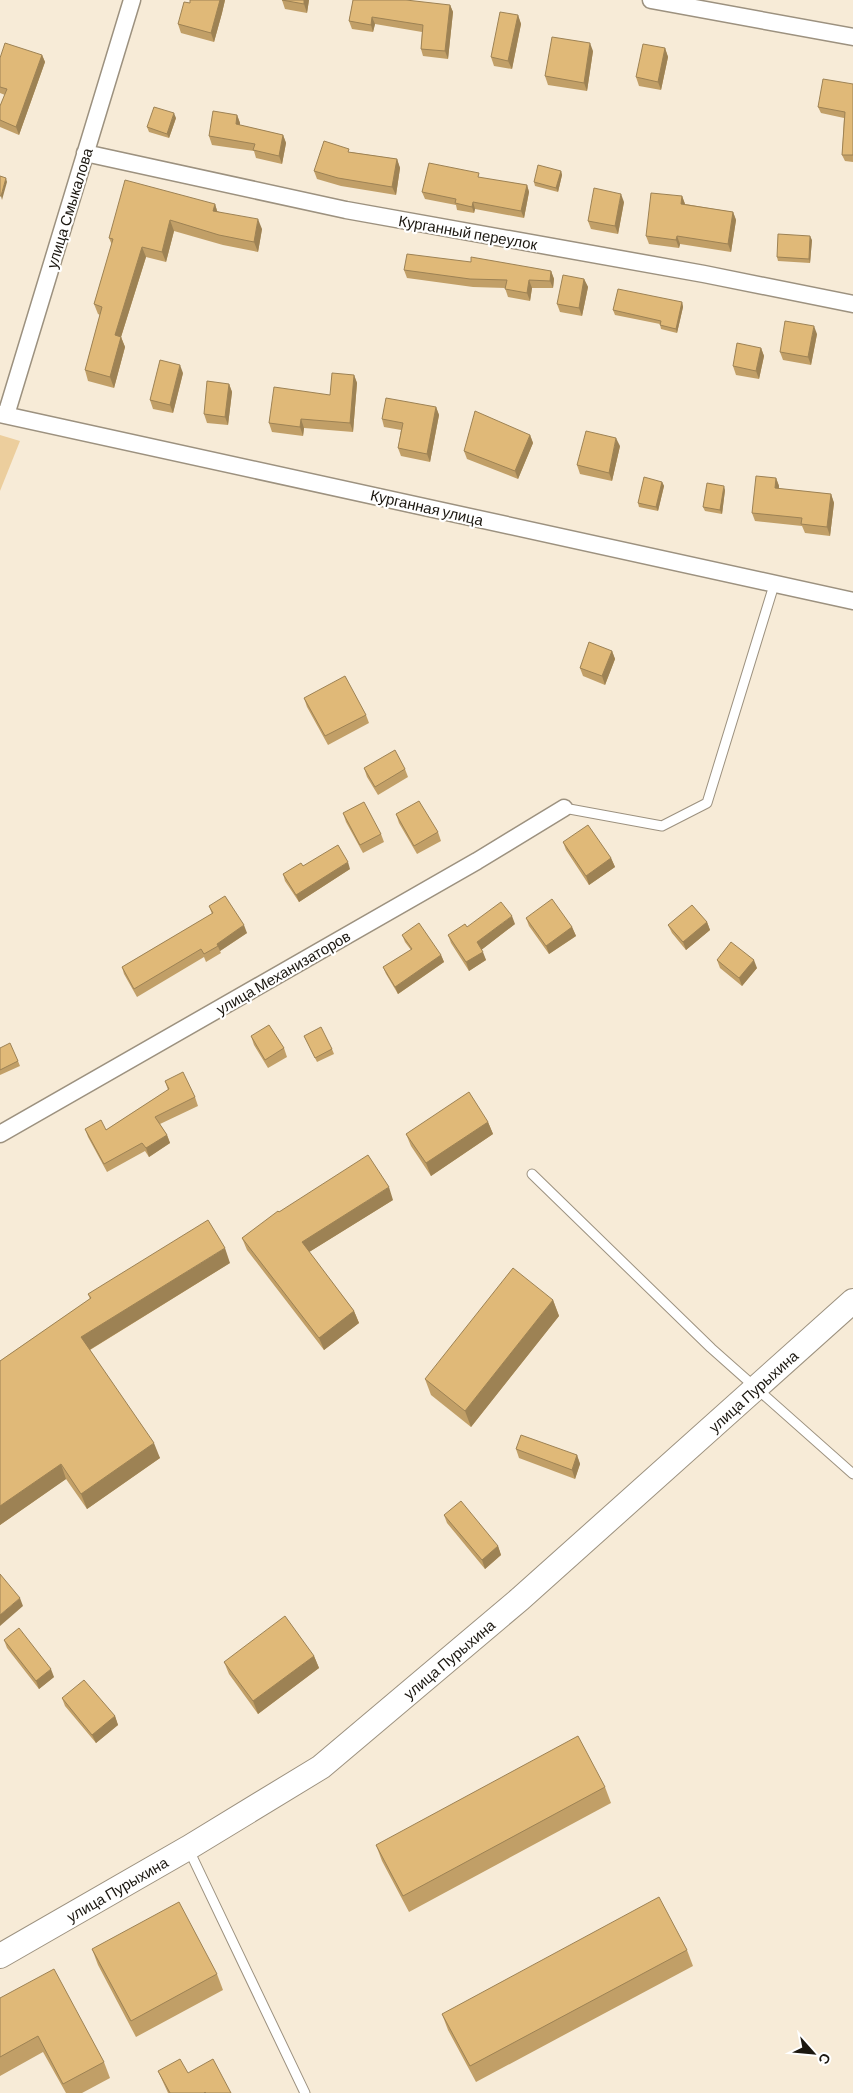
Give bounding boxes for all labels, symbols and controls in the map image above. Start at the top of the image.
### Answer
street label: улица Смыкалова [42,145,96,270]
street label: Курганный переулок [397,211,539,253]
street label: Курганная улица [369,485,486,529]
street label: улица Механизаторов [213,926,353,1018]
street label: улица Пурыхина [705,1346,802,1436]
street label: улица Пурыхина [400,1615,499,1703]
street label: улица Пурыхина [63,1852,171,1925]
north arrow [788,2028,838,2078]
text: С [815,2051,835,2067]

